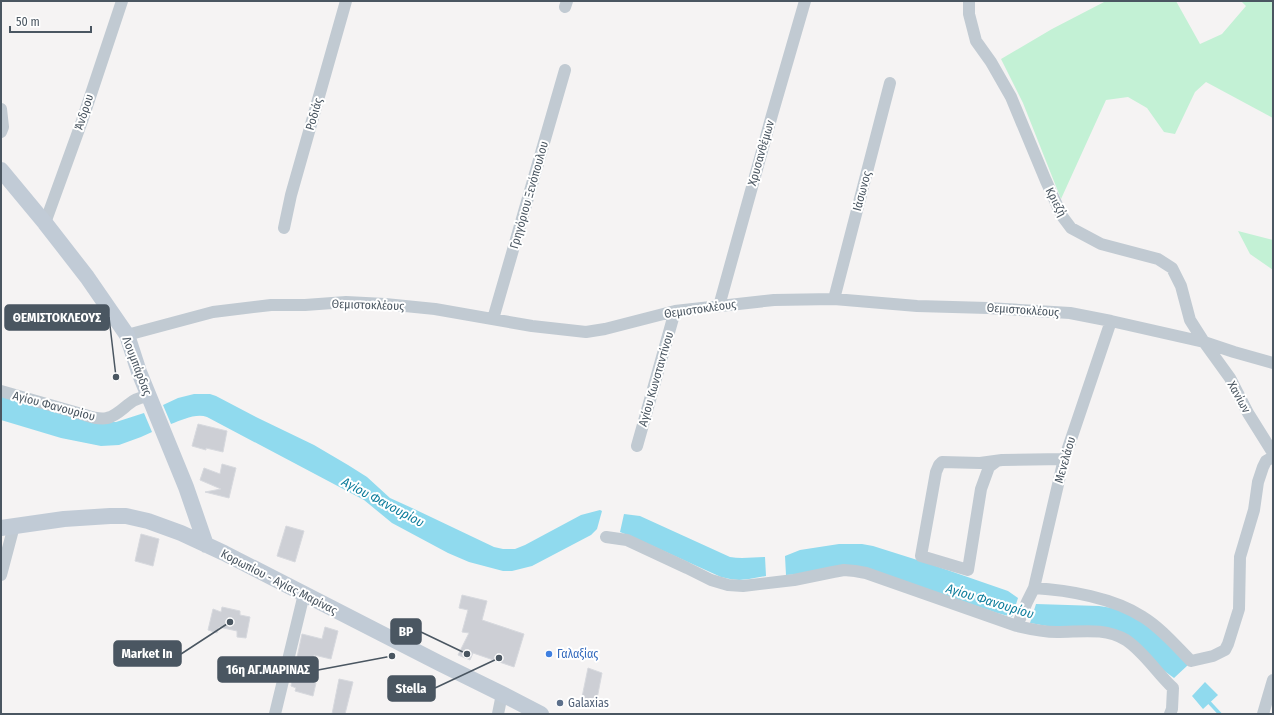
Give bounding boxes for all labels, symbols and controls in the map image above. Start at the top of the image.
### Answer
scale bar [10,8,91,34]
text: 50 m [16,15,40,29]
street label: Άνδρου [72,92,96,132]
street label: Ροδιάς [303,96,325,132]
street label: Χρυσανθέμων [745,118,777,187]
street label: Γρηγόριου Ξενόπουλου [507,140,551,250]
street label: Ιάσωνος [850,170,874,212]
street label: Κριεζή [1043,185,1069,219]
street label: Θεμιστοκλέους [331,297,405,313]
street label: Θεμιστοκλέους [663,297,737,321]
street label: Θεμιστοκλέους [986,300,1060,320]
callout: ΘΕΜΙΣΤΟΚΛΕΟΥΣ [5,305,109,330]
text: ΘΕΜΙΣΤΟΚΛΕΟΥΣ [13,310,101,325]
street label: Αγίου Κωνσταντίνου [636,330,676,428]
street label: Λουμπάρδας [119,335,155,397]
street label: Χανίων [1225,379,1254,416]
street label: Αγίου Φανουρίου [11,388,97,424]
street label: Μενελάου [1052,435,1078,485]
water label: Αγίου Φανουρίου [338,474,427,530]
street label: Κορωπίου - Αγίας Μαρίνας [219,547,339,617]
water label: Αγίου Φανουρίου [943,580,1036,621]
callout: BP [391,619,421,644]
text: BP [399,624,413,639]
callout: Market In [114,641,181,666]
text: Market In [121,646,173,661]
place label: Γαλαξίας [557,647,598,661]
marker: Γαλαξίας [544,649,554,659]
callout: 16η ΑΓ.ΜΑΡΙΝΑΣ [218,657,318,682]
text: 16η ΑΓ.ΜΑΡΙΝΑΣ [226,662,310,677]
callout: Stella [388,676,435,701]
text: Stella [395,681,427,696]
place label: Galaxias [568,696,609,710]
marker: Galaxias [555,698,565,708]

